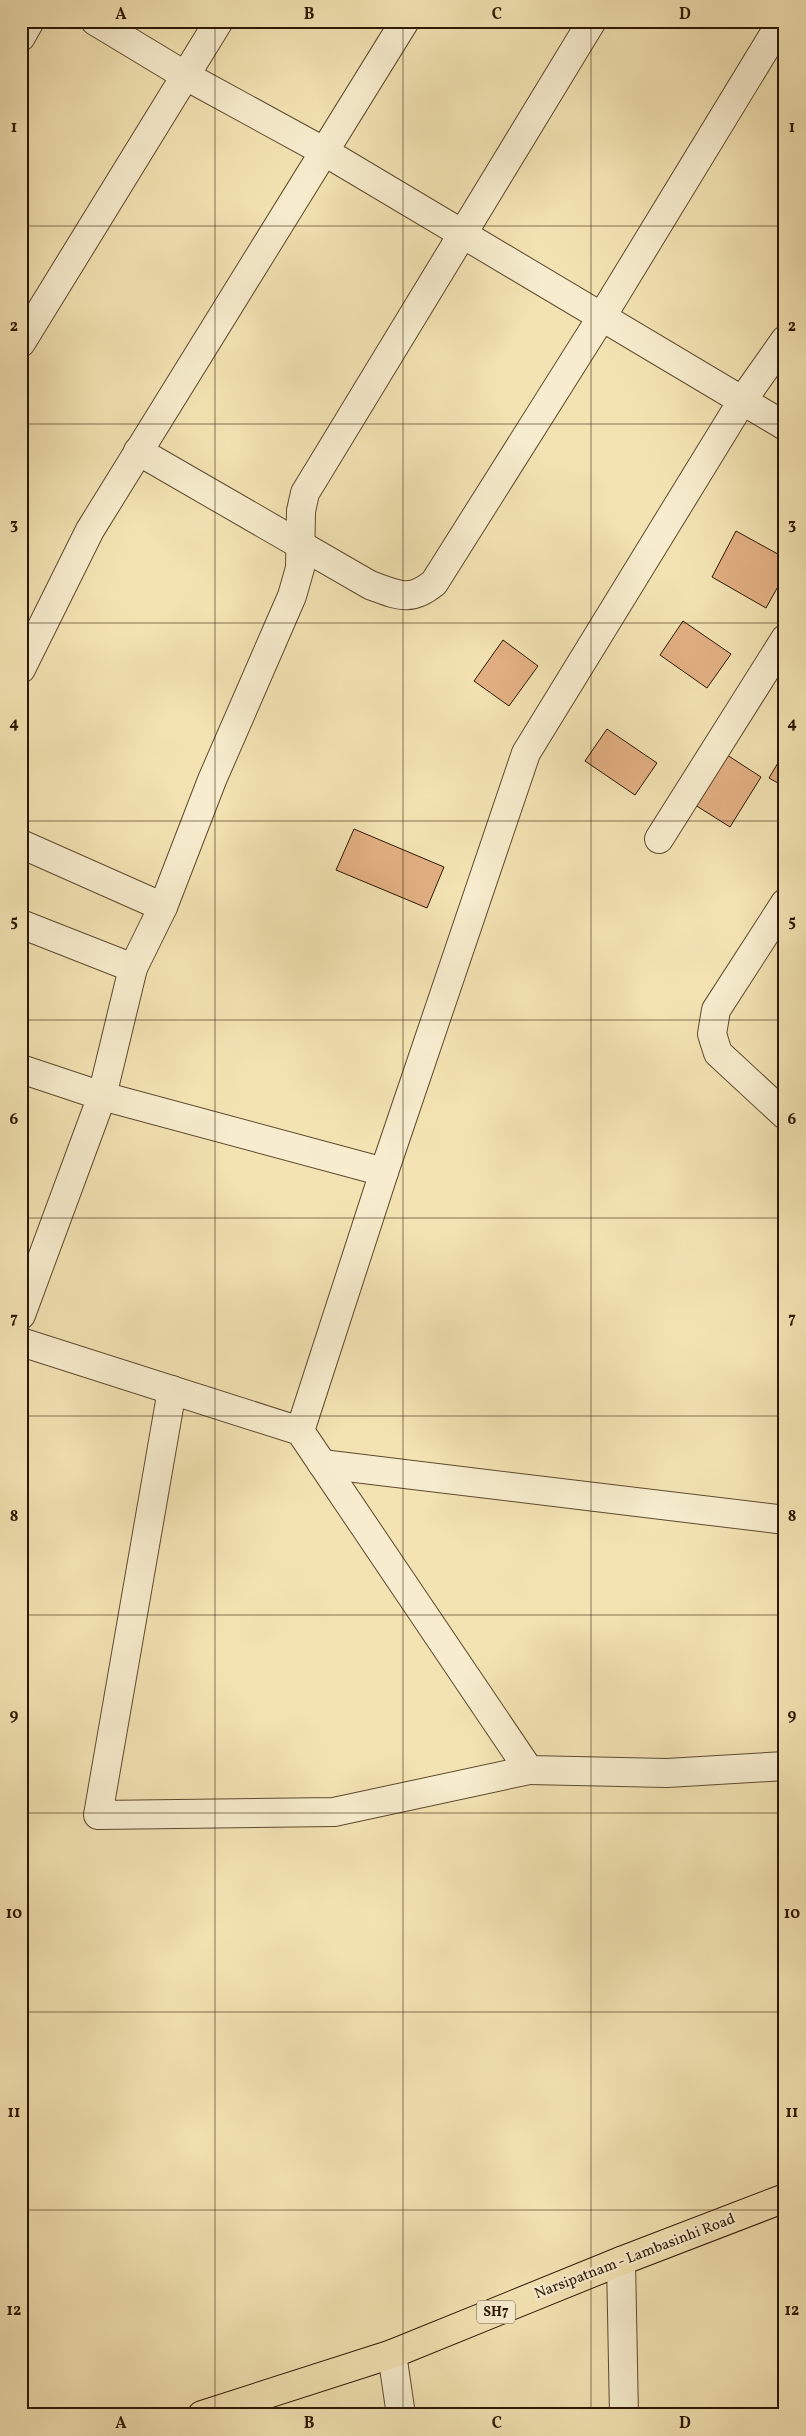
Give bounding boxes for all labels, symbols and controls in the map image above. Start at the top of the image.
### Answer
text: A [115,4,127,26]
text: B [304,4,315,26]
text: C [492,4,502,26]
text: D [679,4,691,26]
text: 1 [11,117,17,139]
text: 1 [789,117,795,139]
text: 2 [10,316,18,338]
text: 2 [788,316,796,338]
text: 3 [10,514,18,536]
text: 3 [788,514,796,536]
text: 4 [9,713,19,735]
text: 4 [787,713,797,735]
text: 5 [10,911,18,933]
text: 5 [788,911,796,933]
text: 6 [10,1109,19,1131]
text: 6 [788,1109,797,1131]
text: 7 [10,1308,18,1330]
text: 7 [788,1308,796,1330]
text: 8 [10,1506,18,1528]
text: 8 [788,1506,796,1528]
text: 9 [10,1705,19,1727]
text: 9 [788,1705,797,1727]
text: 10 [6,1903,22,1925]
text: 10 [784,1903,800,1925]
text: 11 [8,2102,20,2124]
text: 11 [786,2102,798,2124]
street label: Narsipatnam - Lambasinhi Road [532,2209,738,2305]
text: 12 [7,2300,21,2322]
road number: SH7 [477,2300,515,2324]
text: 12 [785,2300,799,2322]
text: A [115,2413,127,2435]
text: B [304,2413,315,2435]
text: C [492,2413,502,2435]
text: D [679,2413,691,2435]

